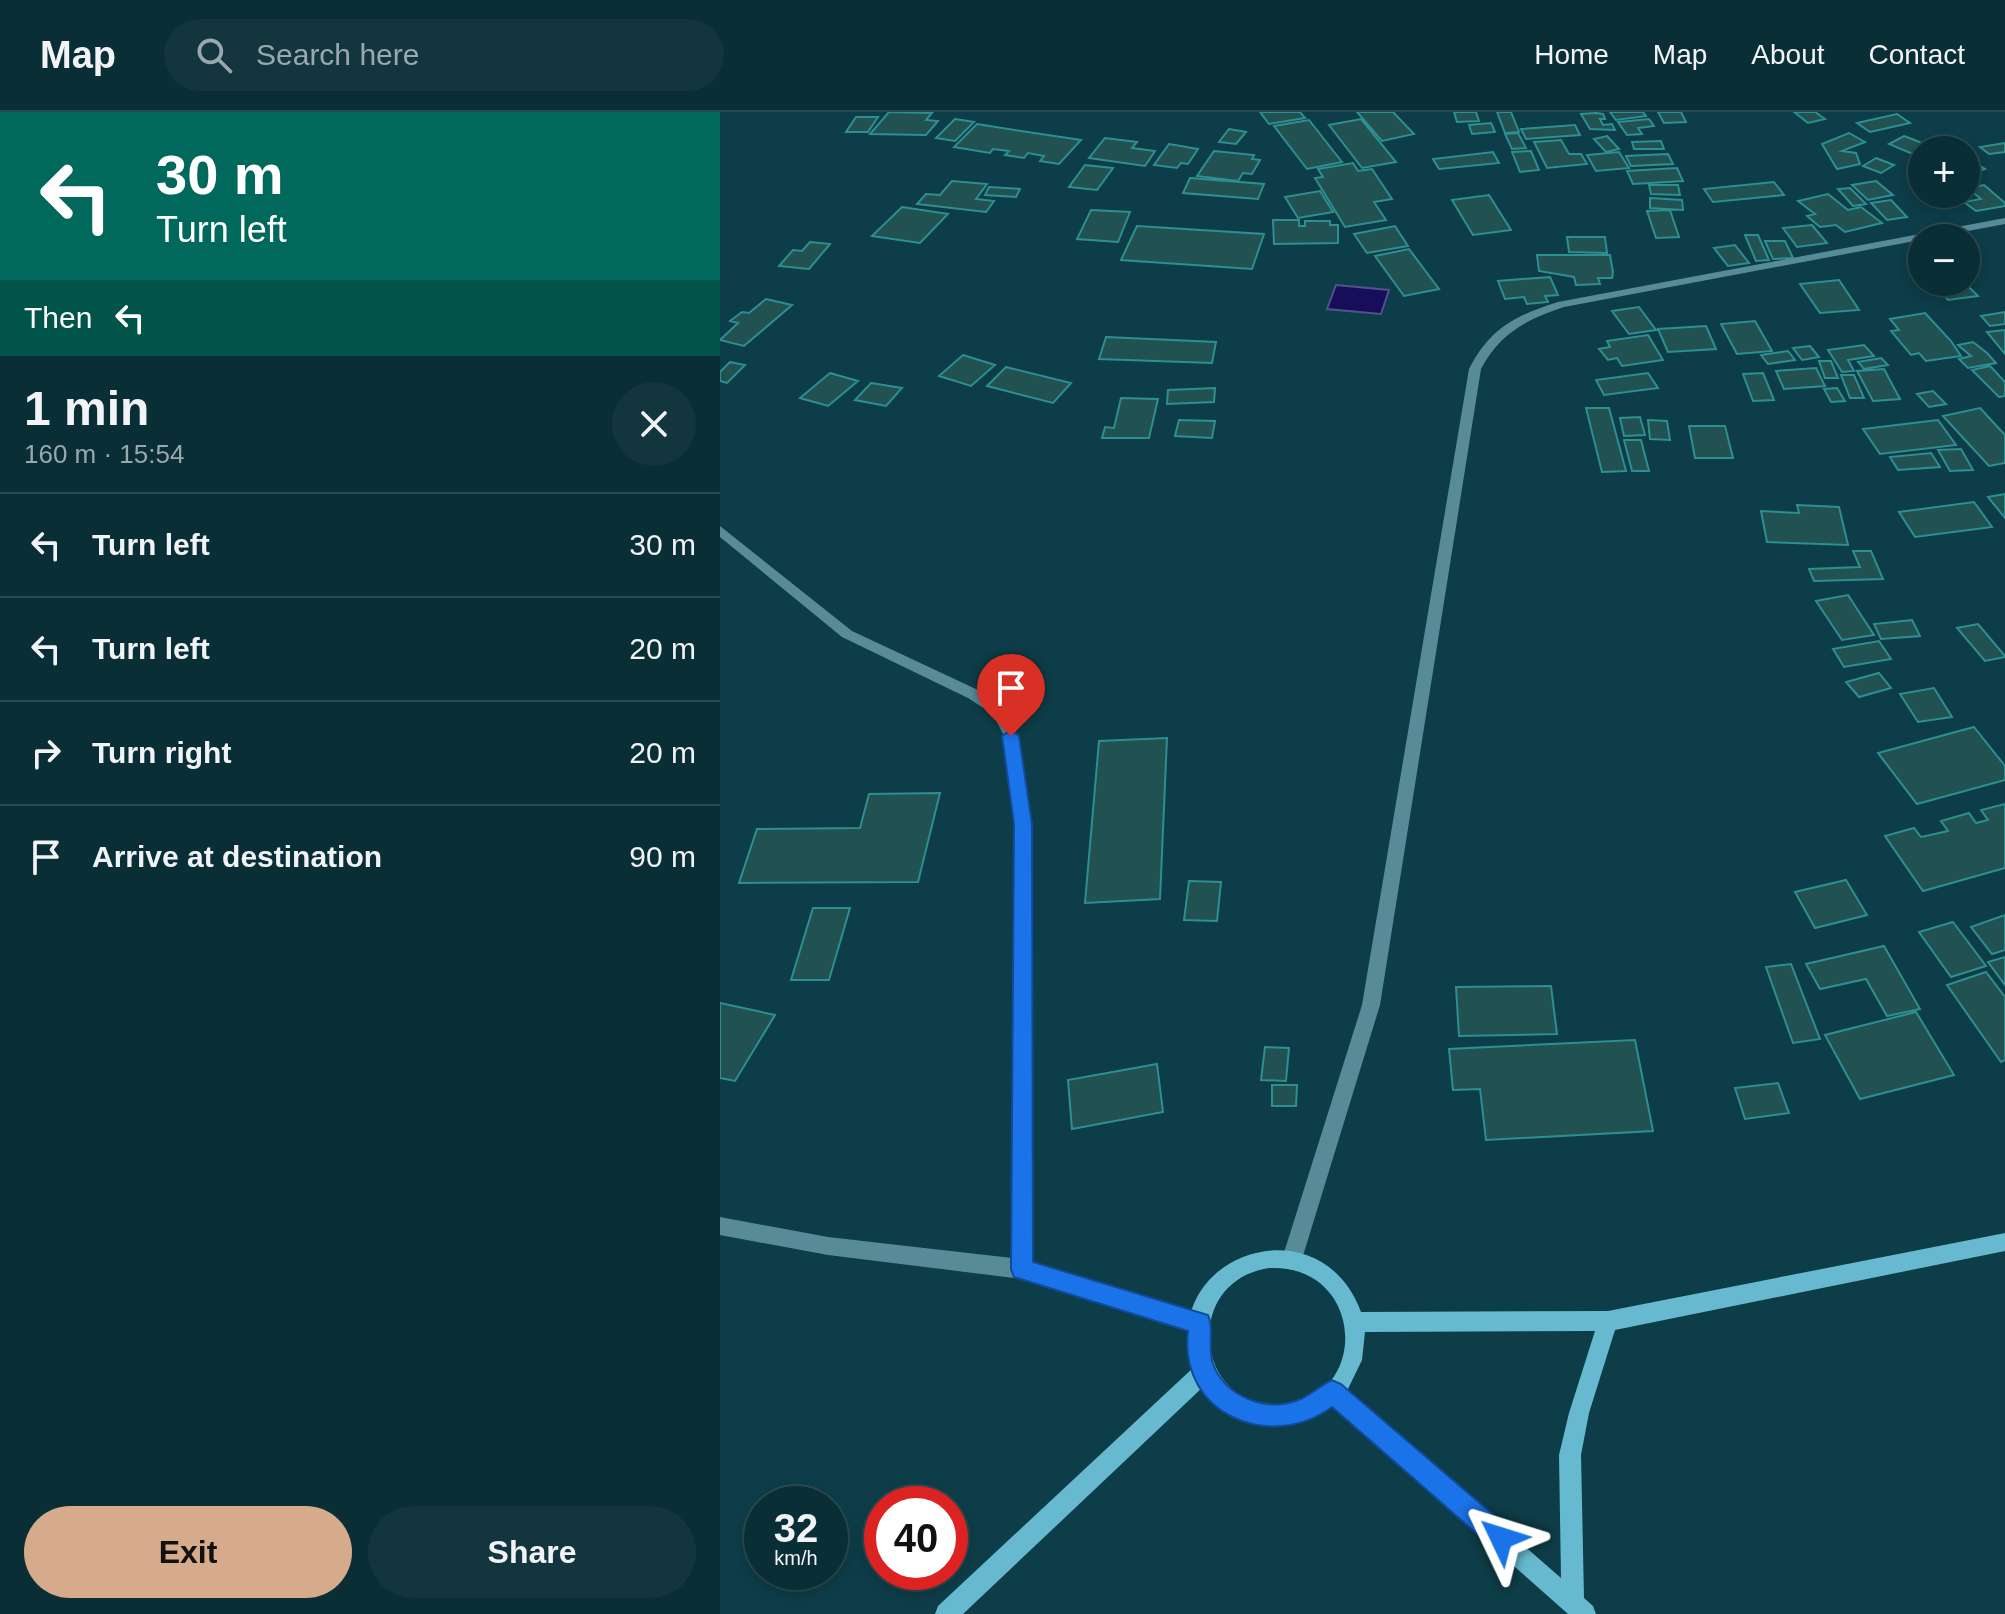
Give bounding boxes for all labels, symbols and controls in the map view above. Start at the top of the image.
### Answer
search box [164,19,724,91]
icon: search [192,33,236,77]
text: Map [40,34,116,76]
text: Search here [256,38,419,71]
text: Home [1534,39,1609,70]
text: Map [1653,39,1707,70]
text: About [1751,39,1825,70]
text: Contact [1869,39,1965,70]
map controls [1908,136,1980,296]
button: + [1908,136,1980,208]
text: 30 m [156,143,284,206]
icon: left [24,144,128,248]
text: Turn left [156,209,287,250]
button: − [1908,224,1980,296]
icon: left [108,296,152,340]
text: Then [24,301,92,334]
text: 1 min [24,382,149,435]
button: close [612,382,696,466]
text: 160 m · 15:54 [24,439,184,469]
icon: left [24,523,68,567]
text: Turn left [92,528,210,561]
text: 30 m [629,528,696,561]
icon: left [24,627,68,671]
text: Turn left [92,632,210,665]
text: 20 m [629,632,696,665]
pin [977,654,1045,736]
icon: arrive [989,666,1033,710]
icon: right [24,731,68,775]
text: Turn right [92,736,231,769]
text: 20 m [629,736,696,769]
icon: arrive [24,835,68,879]
text: Arrive at destination [92,840,382,873]
text: 90 m [629,840,696,873]
speed limit sign: 40 [864,1486,968,1590]
position arrow [1459,1496,1543,1580]
button: Exit [24,1506,352,1598]
button: Share [368,1506,696,1598]
text: 32 [774,1506,818,1550]
text: km/h [774,1547,818,1569]

